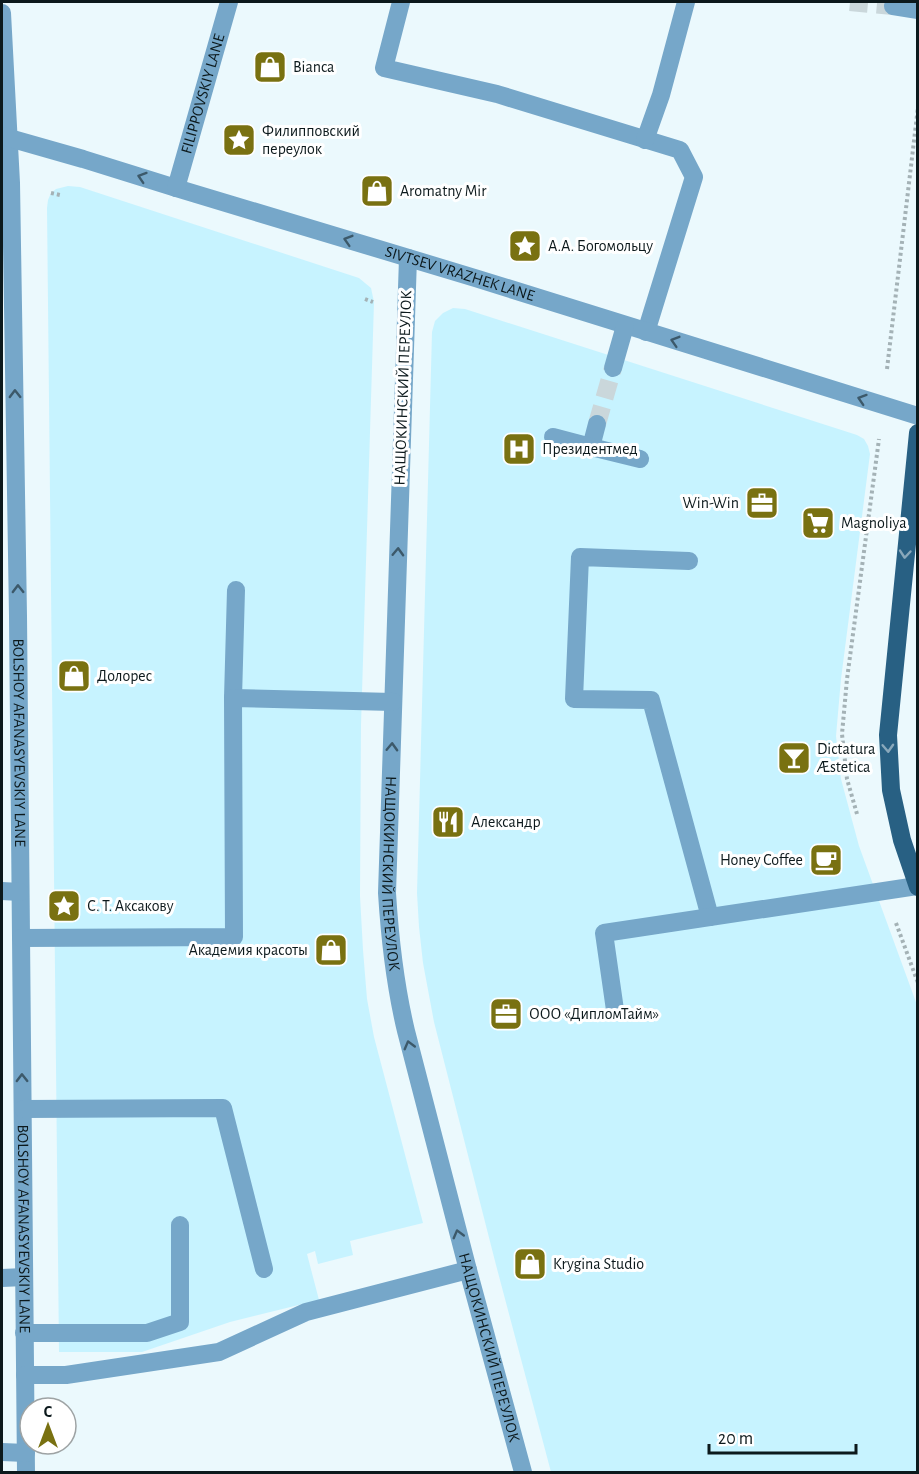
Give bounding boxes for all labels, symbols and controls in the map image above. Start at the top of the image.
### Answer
street label: FILIPPOVSKIY LANE [178,32,228,155]
shop icon: Bianca [252,49,288,85]
place label: Bianca [293,59,334,75]
place icon: Филипповский переулок [221,122,257,158]
place label: Филипповский переулок [262,123,360,158]
one-way arrow [137,172,148,184]
shop icon: Aromatny Mir [359,173,395,209]
place label: Aromatny Mir [400,183,487,200]
place icon: А.А. Богомольцу [507,228,543,264]
one-way arrow [344,235,354,247]
place label: А.А. Богомольцу [548,238,653,255]
street label: SIVTSEV VRAZHEK LANE [383,243,537,304]
street label: НАЩОКИНСКИЙ ПЕРЕУЛОК [391,290,414,486]
one-way arrow [670,336,681,348]
one-way arrow [8,390,21,399]
one-way arrow [857,393,868,406]
hospital icon: Президентмед [501,431,537,467]
place label: Президентмед [542,441,638,457]
office icon: Win-Win [744,485,780,521]
place label: Win-Win [683,495,739,511]
supermarket icon: Magnoliya [800,505,836,541]
place label: Magnoliya [841,515,907,532]
one-way arrow [392,548,404,557]
one-way arrow [899,549,912,558]
one-way arrow [12,585,24,594]
street label: BOLSHOY AFANASYEVSKIY LANE [10,638,28,847]
shop icon: Долорес [56,658,92,694]
place label: Долорес [97,668,152,684]
bar icon: Dictatura Æstetica [776,740,812,776]
place label: Dictatura Æstetica [816,741,875,775]
one-way arrow [386,742,398,751]
one-way arrow [882,744,895,753]
street label: НАЩОКИНСКИЙ ПЕРЕУЛОК [379,776,403,972]
restaurant icon: Александр [430,804,466,840]
place label: Александр [471,814,541,830]
cafe icon: Honey Coffee [808,842,844,878]
place label: Honey Coffee [720,852,803,869]
place icon: С. Т. Аксакову [46,888,82,924]
place label: С. Т. Аксакову [87,898,174,915]
shop icon: Академия красоты [313,932,349,968]
place label: Академия красоты [188,942,308,958]
office icon: ООО «ДипломТайм» [488,996,524,1032]
place label: ООО «ДипломТайм» [529,1006,659,1022]
one-way arrow [404,1040,417,1050]
one-way arrow [16,1074,29,1083]
street label: BOLSHOY AFANASYEVSKIY LANE [15,1124,33,1333]
one-way arrow [453,1229,466,1239]
shop icon: Krygina Studio [512,1246,548,1282]
street label: НАЩОКИНСКИЙ ПЕРЕУЛОК [456,1251,523,1444]
place label: Krygina Studio [553,1256,644,1273]
north arrow [18,1396,78,1456]
text: С [44,1404,53,1420]
scale bar [709,1417,856,1455]
text: 20 m [718,1430,753,1448]

